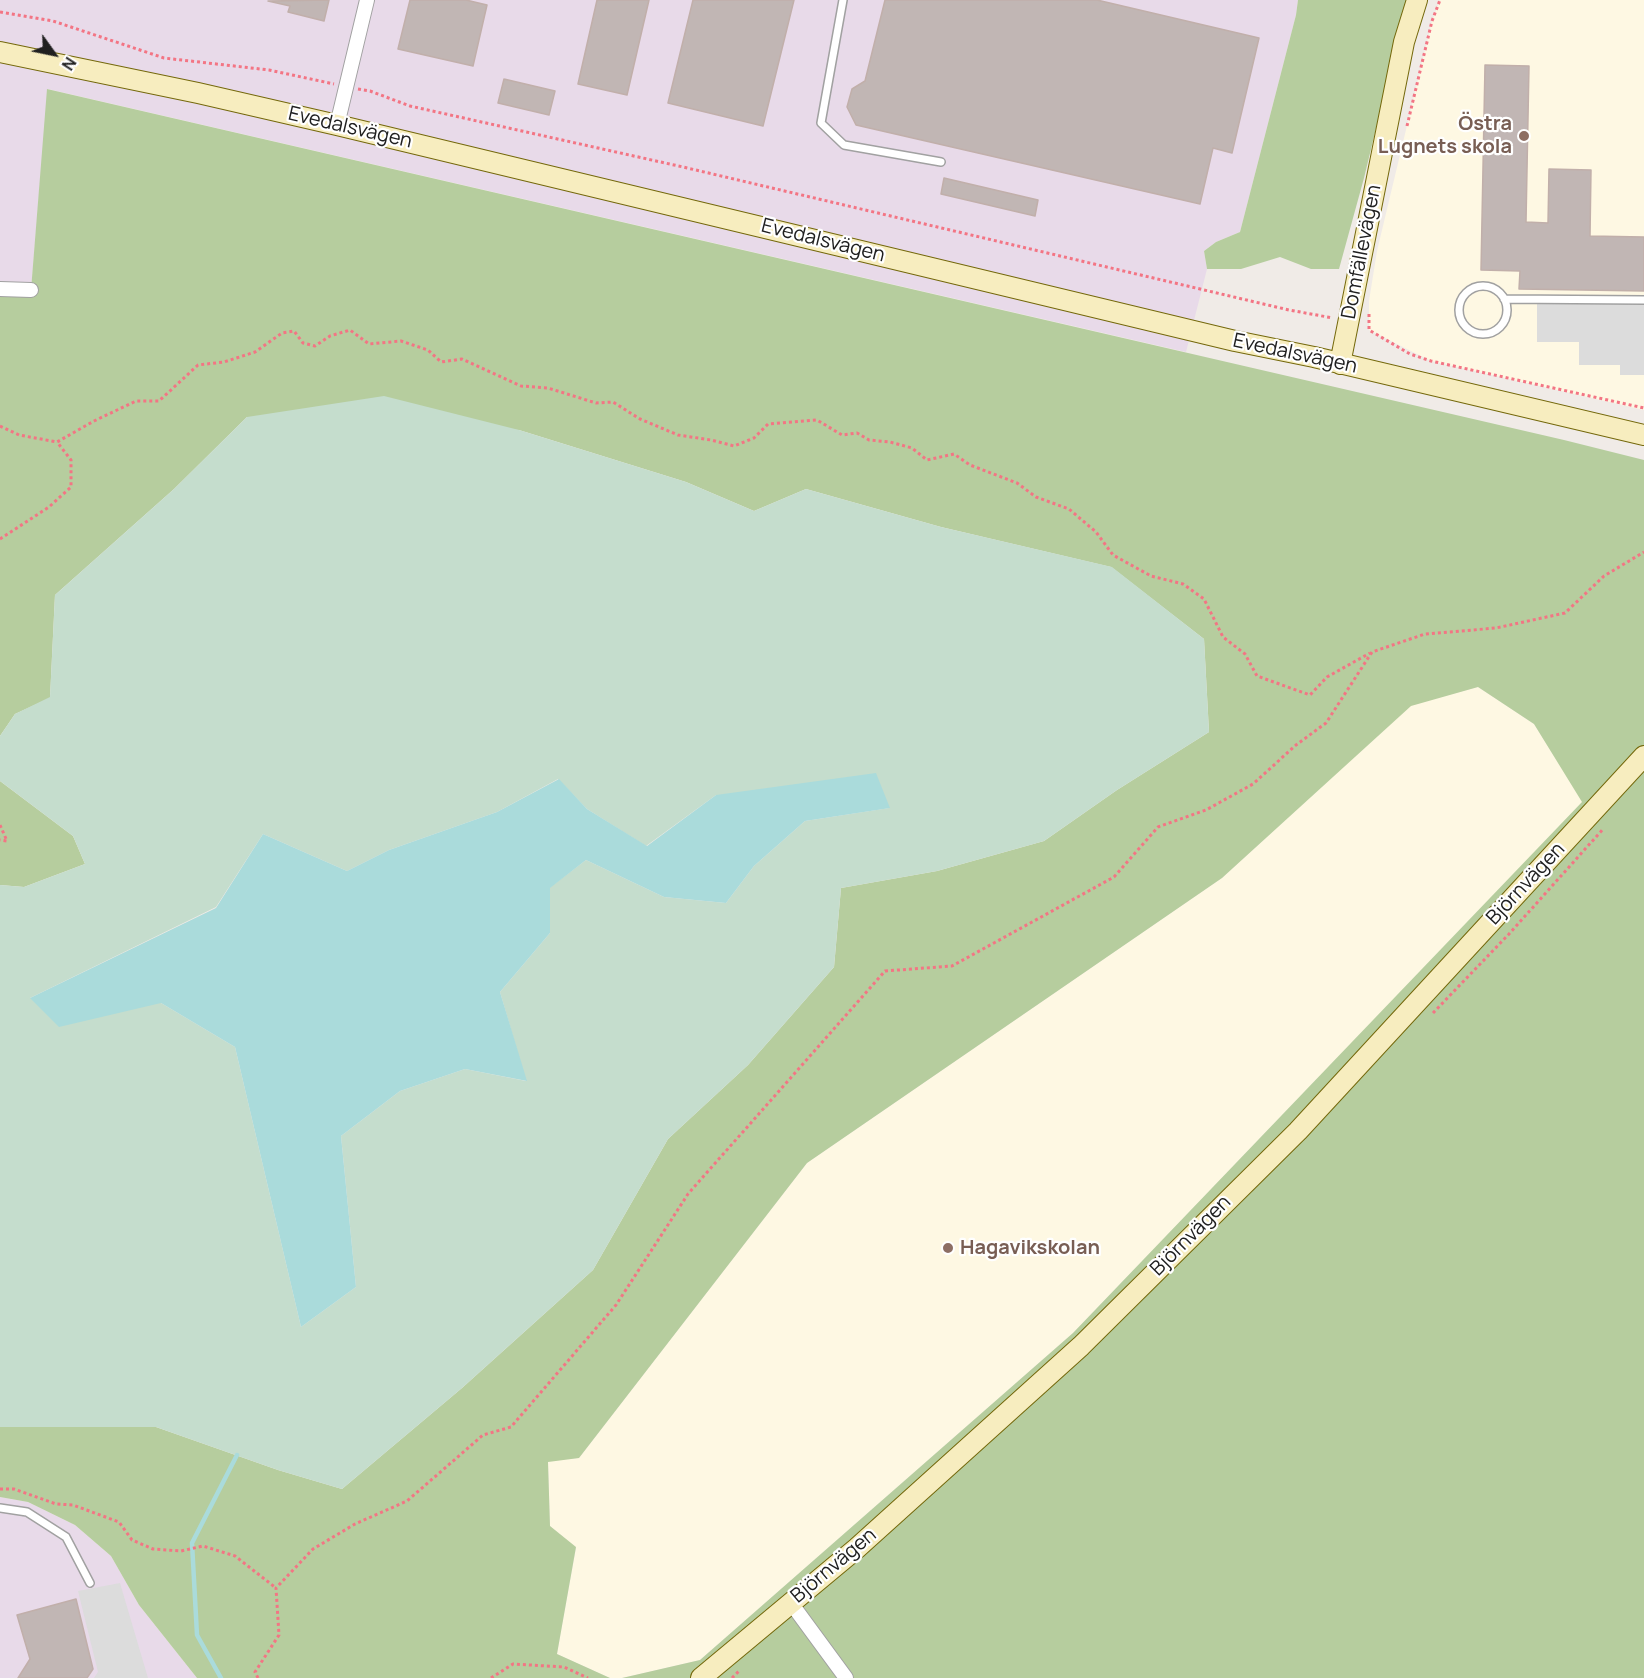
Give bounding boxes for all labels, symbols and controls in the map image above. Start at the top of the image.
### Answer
north arrow [24,24,84,84]
text: N [57,53,81,75]
street label: Evedalsvägen [286,102,414,154]
place label: Östra Lugnets skola [1378,112,1512,159]
marker: Östra Lugnets skola [1517,129,1531,143]
street label: Domfällevägen [1337,183,1387,321]
street label: Evedalsvägen [759,214,887,268]
street label: Evedalsvägen [1231,329,1359,379]
street label: Björnvägen [1482,838,1570,930]
street label: Björnvägen [1146,1191,1236,1281]
place label: Hagavikskolan [960,1236,1100,1260]
marker: Hagavikskolan [941,1241,955,1255]
street label: Björnvägen [786,1523,882,1609]

